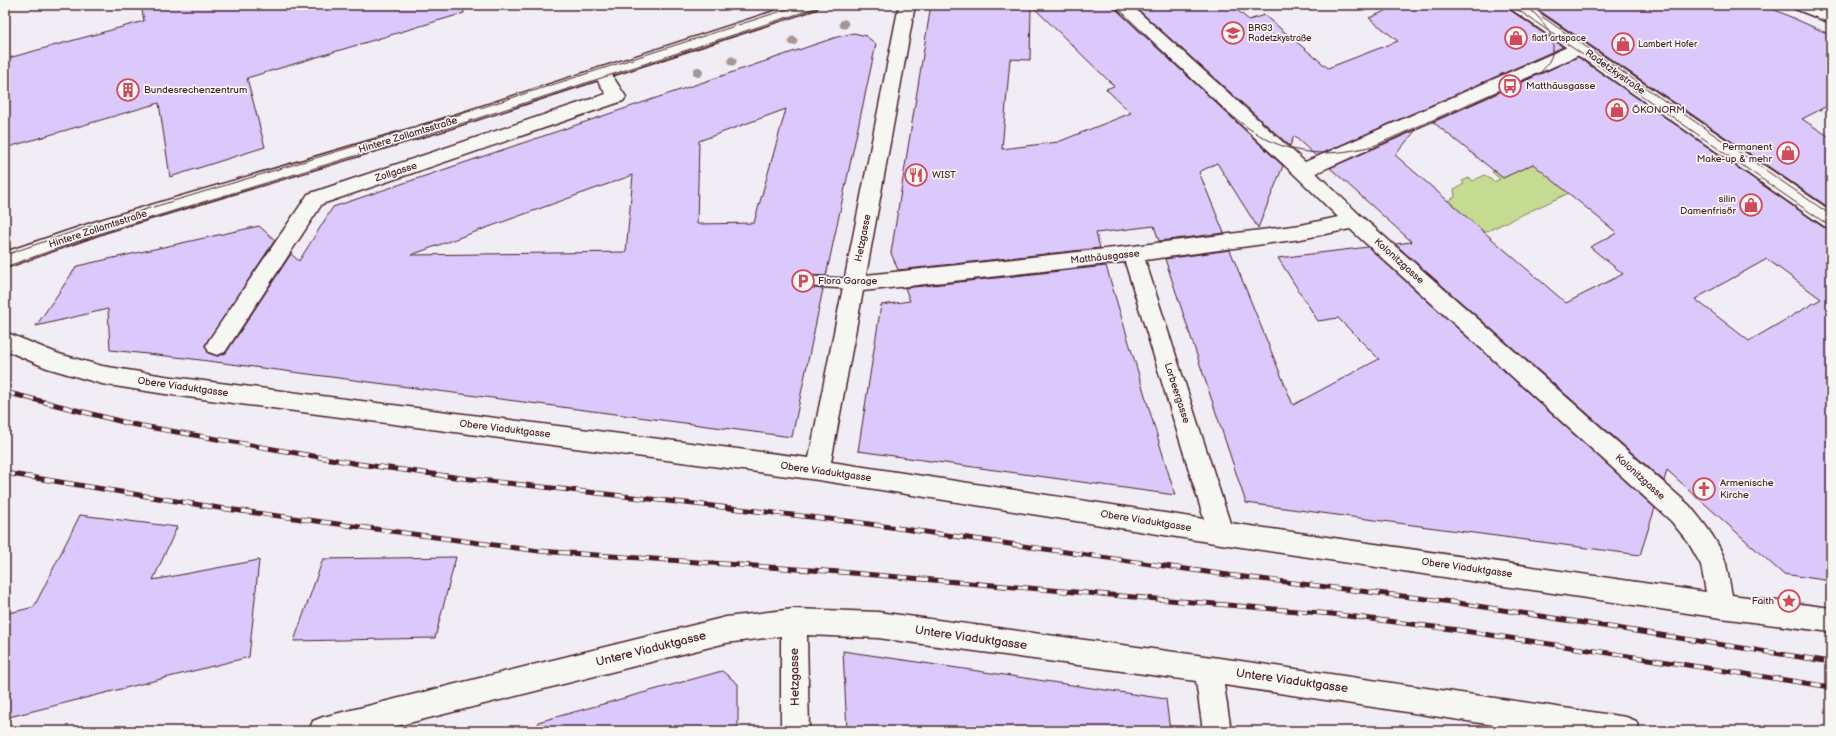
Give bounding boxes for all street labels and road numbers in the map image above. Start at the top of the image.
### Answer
street label: Radetzkystraße [1583,47,1647,97]
street label: Hintere Zollamtsstraße [357,114,459,156]
street label: Zollgasse [373,160,419,185]
street label: Hintere Zollamtsstraße [47,207,149,251]
street label: Hetzgasse [853,213,874,263]
street label: Kolonitzgasse [1372,236,1426,287]
street label: Matthäusgasse [1070,247,1140,267]
street label: Lorbeergasse [1162,361,1192,425]
street label: Obere Viaduktgasse [137,375,229,399]
street label: Obere Viaduktgasse [459,417,551,441]
street label: Kolonitzgasse [1613,452,1667,503]
street label: Obere Viaduktgasse [780,460,872,484]
street label: Obere Viaduktgasse [1100,508,1192,534]
street label: Obere Viaduktgasse [1421,556,1513,580]
street label: Untere Viaduktgasse [914,623,1028,653]
street label: Untere Viaduktgasse [594,628,708,670]
street label: Hetzgasse [787,648,803,706]
street label: Untere Viaduktgasse [1235,666,1349,696]

